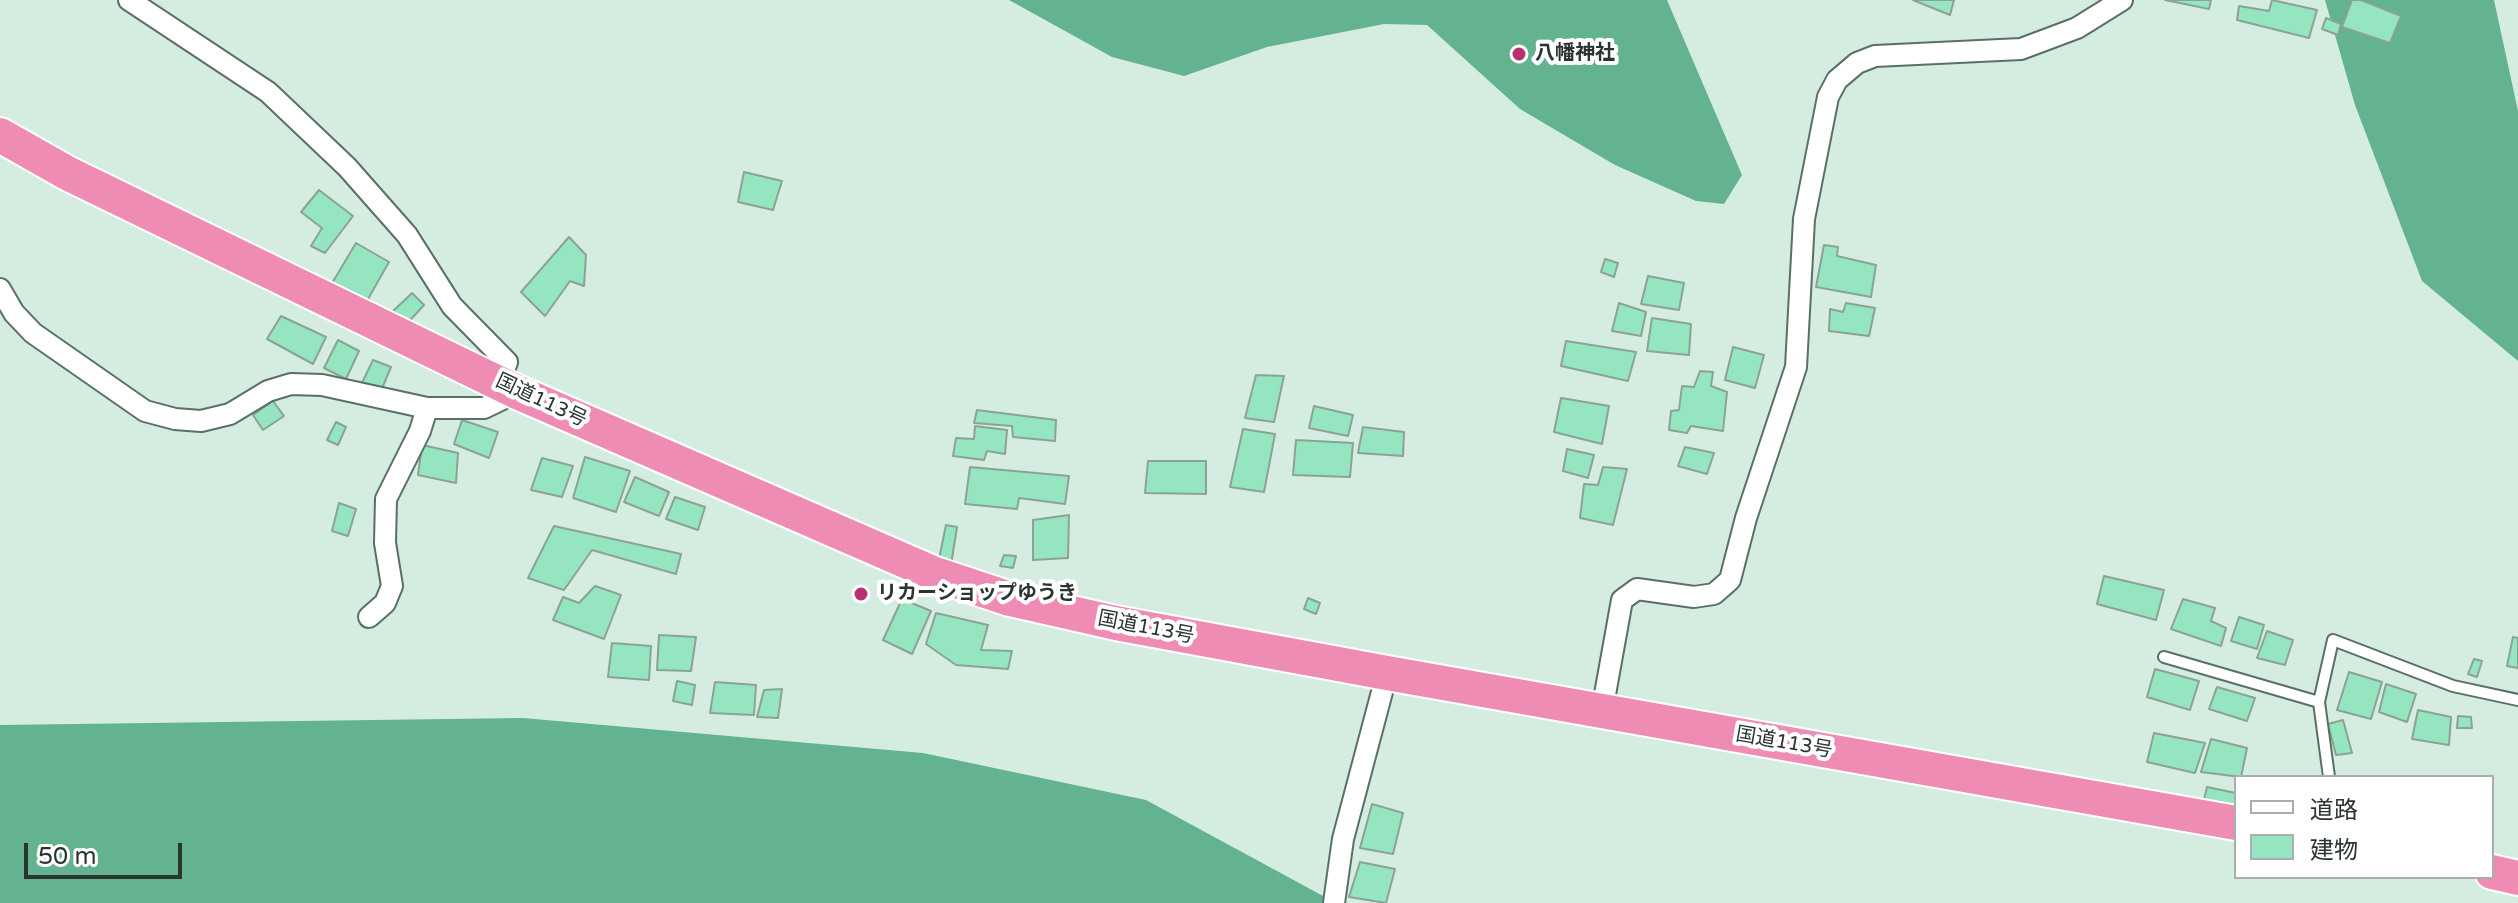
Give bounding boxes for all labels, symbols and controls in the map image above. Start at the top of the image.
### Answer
place label: 八幡神社 [1535,42,1615,66]
marker: 八幡神社 [1510,45,1528,63]
street label: 国道113号 [492,369,590,433]
place label: リカーショップゆうき [877,582,1077,606]
marker: リカーショップゆうき [852,585,870,603]
street label: 国道113号 [1096,607,1196,649]
street label: 国道113号 [1734,723,1834,763]
legend [2234,775,2494,879]
text: 道路 [2310,796,2358,825]
scale bar [28,827,186,877]
text: 建物 [2310,836,2358,865]
text: 50 m [38,842,96,871]

